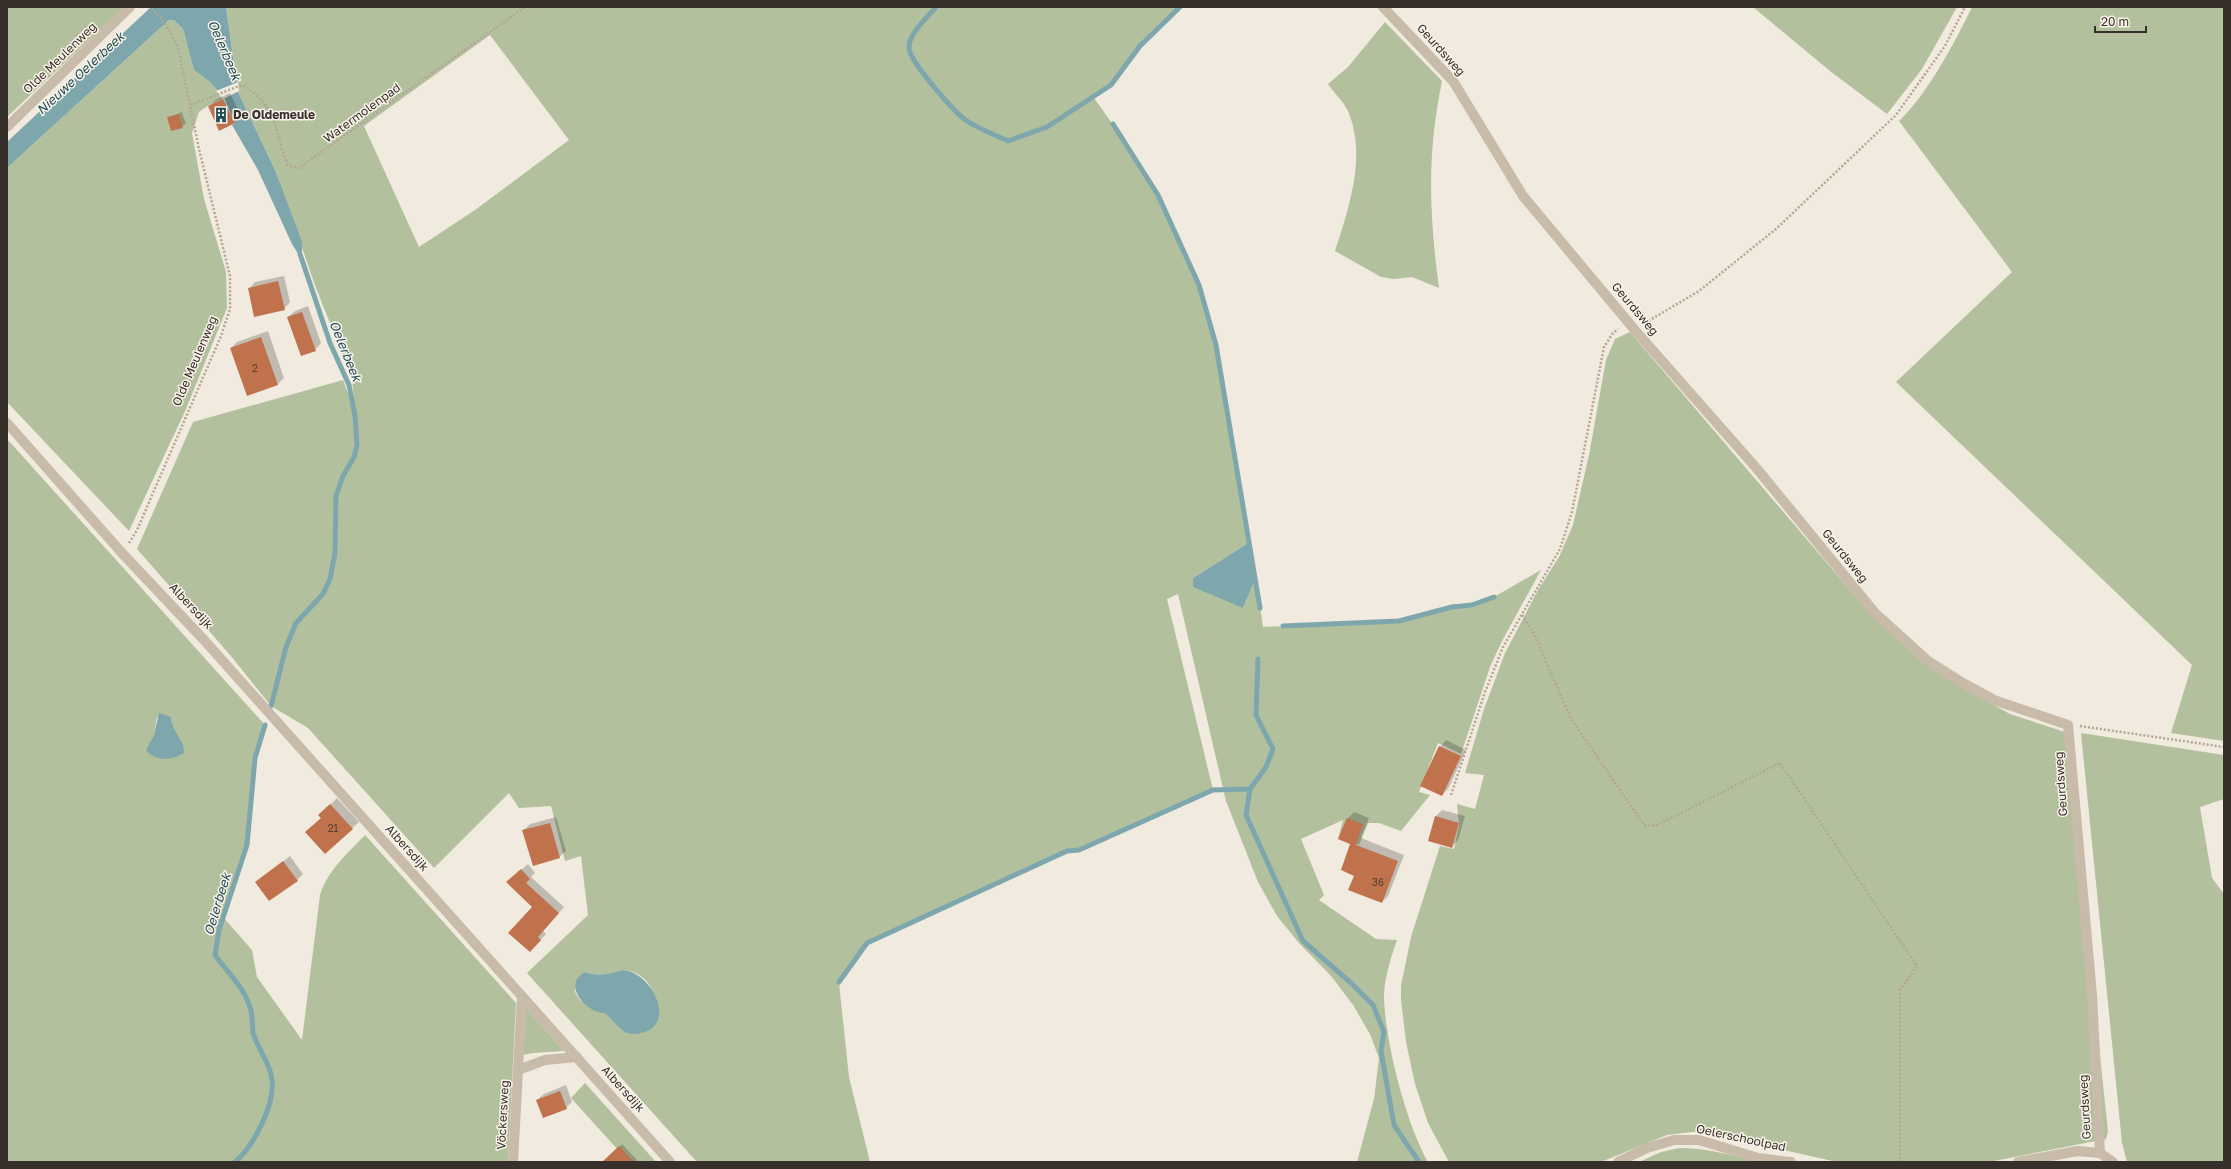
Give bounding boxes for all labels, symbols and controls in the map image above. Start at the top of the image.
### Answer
scale bar [2095,8,2146,34]
text: 20 m [2101,14,2129,29]
water label: Oelerbeek [205,17,246,84]
street label: Olde Meulenweg [20,19,100,97]
street label: Geurdsweg [1414,21,1469,79]
water label: Nieuwe Oelerbeek [33,27,128,118]
street label: Watermolenpad [320,80,403,146]
building icon: De Oldemeule [212,106,230,124]
place label: De Oldemeule [233,107,315,122]
street label: Geurdsweg [1609,279,1662,338]
street label: Olde Meulenweg [169,314,220,408]
water label: Oelerbeek [327,318,366,385]
house number: 2 [252,362,258,374]
street label: Geurdsweg [1819,526,1872,586]
street label: Albersdijk [166,579,217,632]
street label: Geurdsweg [2051,751,2070,817]
street label: Albersdijk [383,821,432,874]
house number: 21 [328,822,338,834]
water label: Oelerbeek [200,869,235,937]
house number: 36 [1372,876,1384,888]
street label: Albersdijk [599,1062,648,1115]
street label: Geurdsweg [2075,1074,2094,1140]
street label: Vöckersweg [493,1080,512,1150]
street label: Oelerschoolpad [1695,1121,1787,1154]

